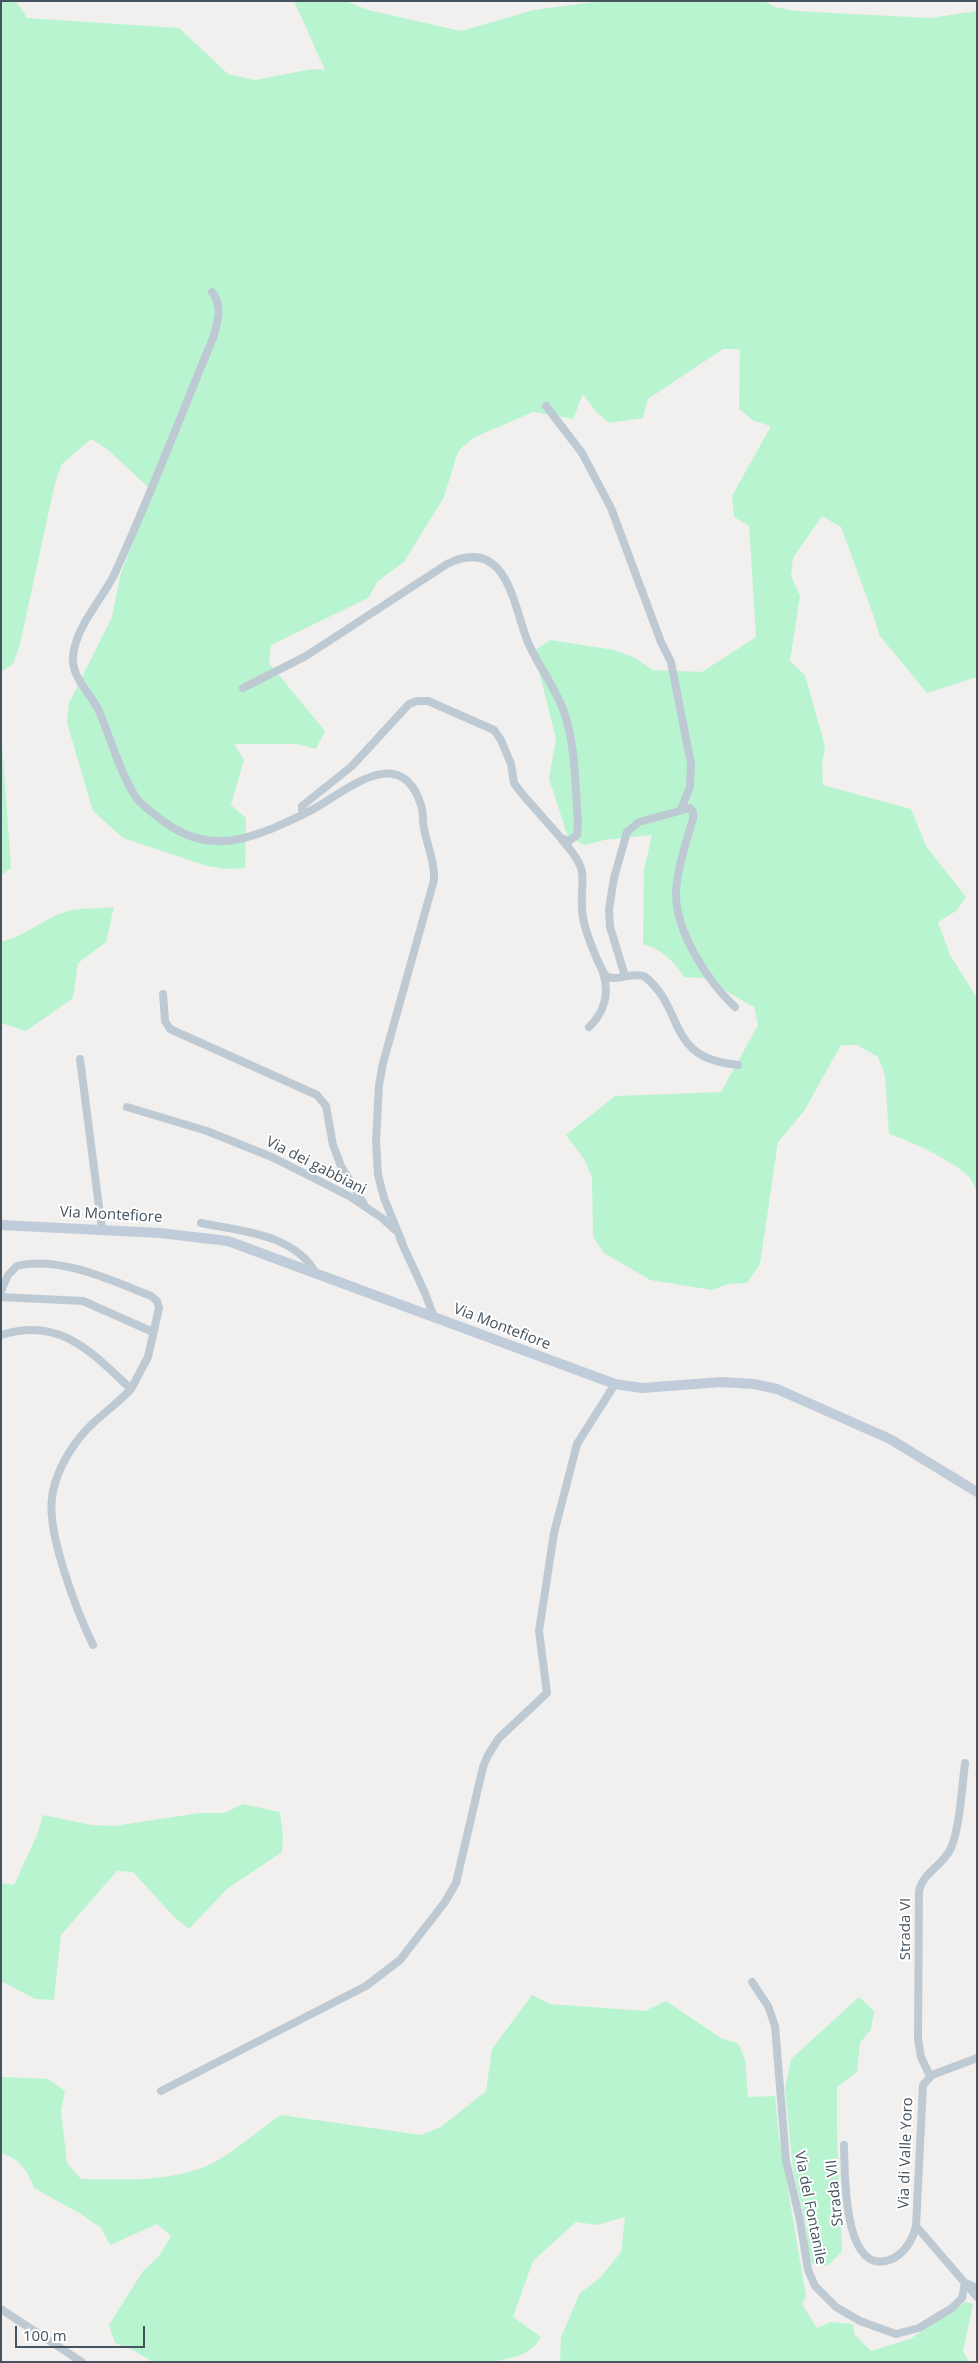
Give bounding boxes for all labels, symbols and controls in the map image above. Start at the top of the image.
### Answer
street label: Via dei gabbiani [263,1133,369,1199]
street label: Via Montefiore [59,1203,163,1227]
street label: Via Montefiore [451,1300,553,1354]
street label: Strada VI [897,1898,915,1960]
street label: Via di Valle Yoro [895,2097,917,2209]
street label: Via del Fontanile [790,2150,830,2266]
street label: Strada VII [823,2159,847,2227]
scale bar [18,2316,148,2348]
text: 100 m [23,2325,67,2345]

